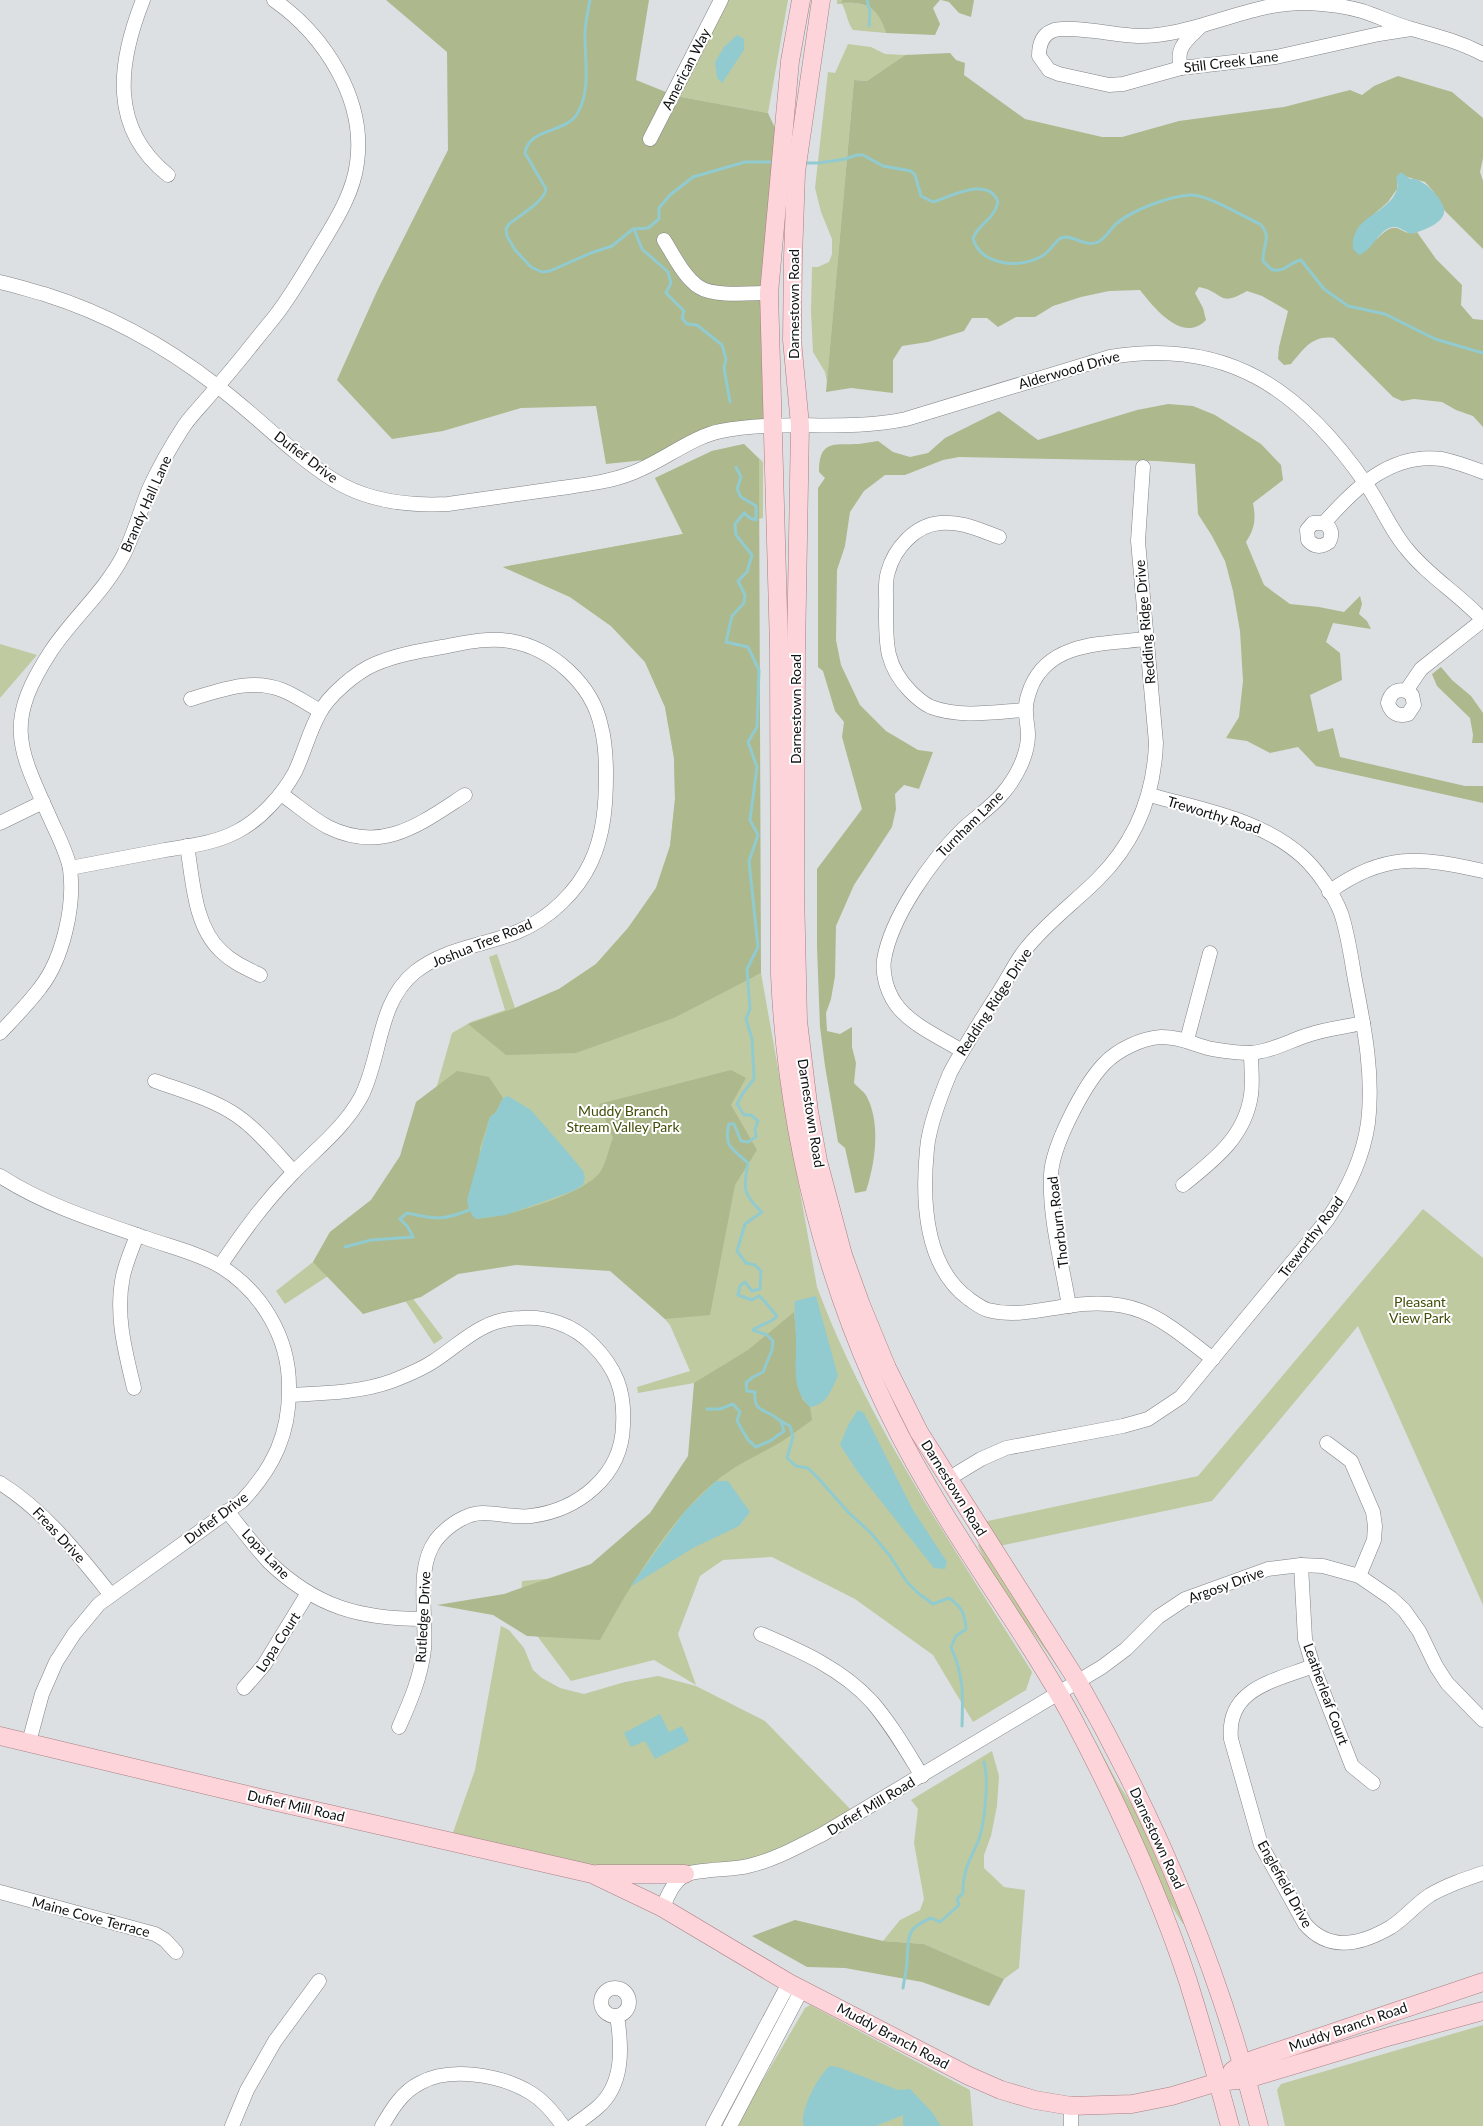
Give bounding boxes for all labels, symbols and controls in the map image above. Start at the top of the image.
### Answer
street label: American Way [658,24,714,112]
street label: Still Creek Lane [1183,47,1279,76]
street label: Darnestown Road [785,249,802,359]
street label: Alderwood Drive [1016,347,1122,392]
street label: Dufief Drive [271,427,341,486]
street label: Brandy Hall Lane [117,453,174,555]
street label: Redding Ridge Drive [1131,559,1158,685]
street label: Darnestown Road [787,654,804,764]
street label: Turnham Lane [933,787,1006,860]
street label: Treworthy Road [1165,792,1263,837]
street label: Joshua Tree Road [429,915,534,970]
street label: Redding Ridge Drive [952,945,1035,1059]
street label: Darnestown Road [794,1057,828,1169]
park label: Muddy Branch Stream Valley Park [566,1102,680,1135]
street label: Thorburn Road [1043,1175,1072,1269]
street label: Treworthy Road [1275,1193,1347,1281]
park label: Pleasant View Park [1389,1293,1452,1326]
street label: Darnestown Road [918,1437,991,1539]
street label: Dufief Drive [181,1488,251,1547]
street label: Freas Drive [29,1503,89,1566]
street label: Lopa Lane [239,1525,294,1582]
street label: Argosy Drive [1186,1563,1266,1606]
street label: Rutledge Drive [412,1571,433,1663]
street label: Lopa Court [252,1609,303,1675]
street label: Leatherleaf Court [1300,1641,1353,1747]
street label: Dufief Mill Road [824,1773,918,1838]
street label: Darnestown Road [1126,1784,1188,1891]
street label: Dufief Mill Road [246,1786,346,1825]
street label: Englefield Drive [1254,1837,1316,1930]
street label: Maine Cove Terrace [30,1893,152,1940]
street label: Muddy Branch Road [1286,1998,1410,2055]
street label: Muddy Branch Road [834,1999,952,2072]

